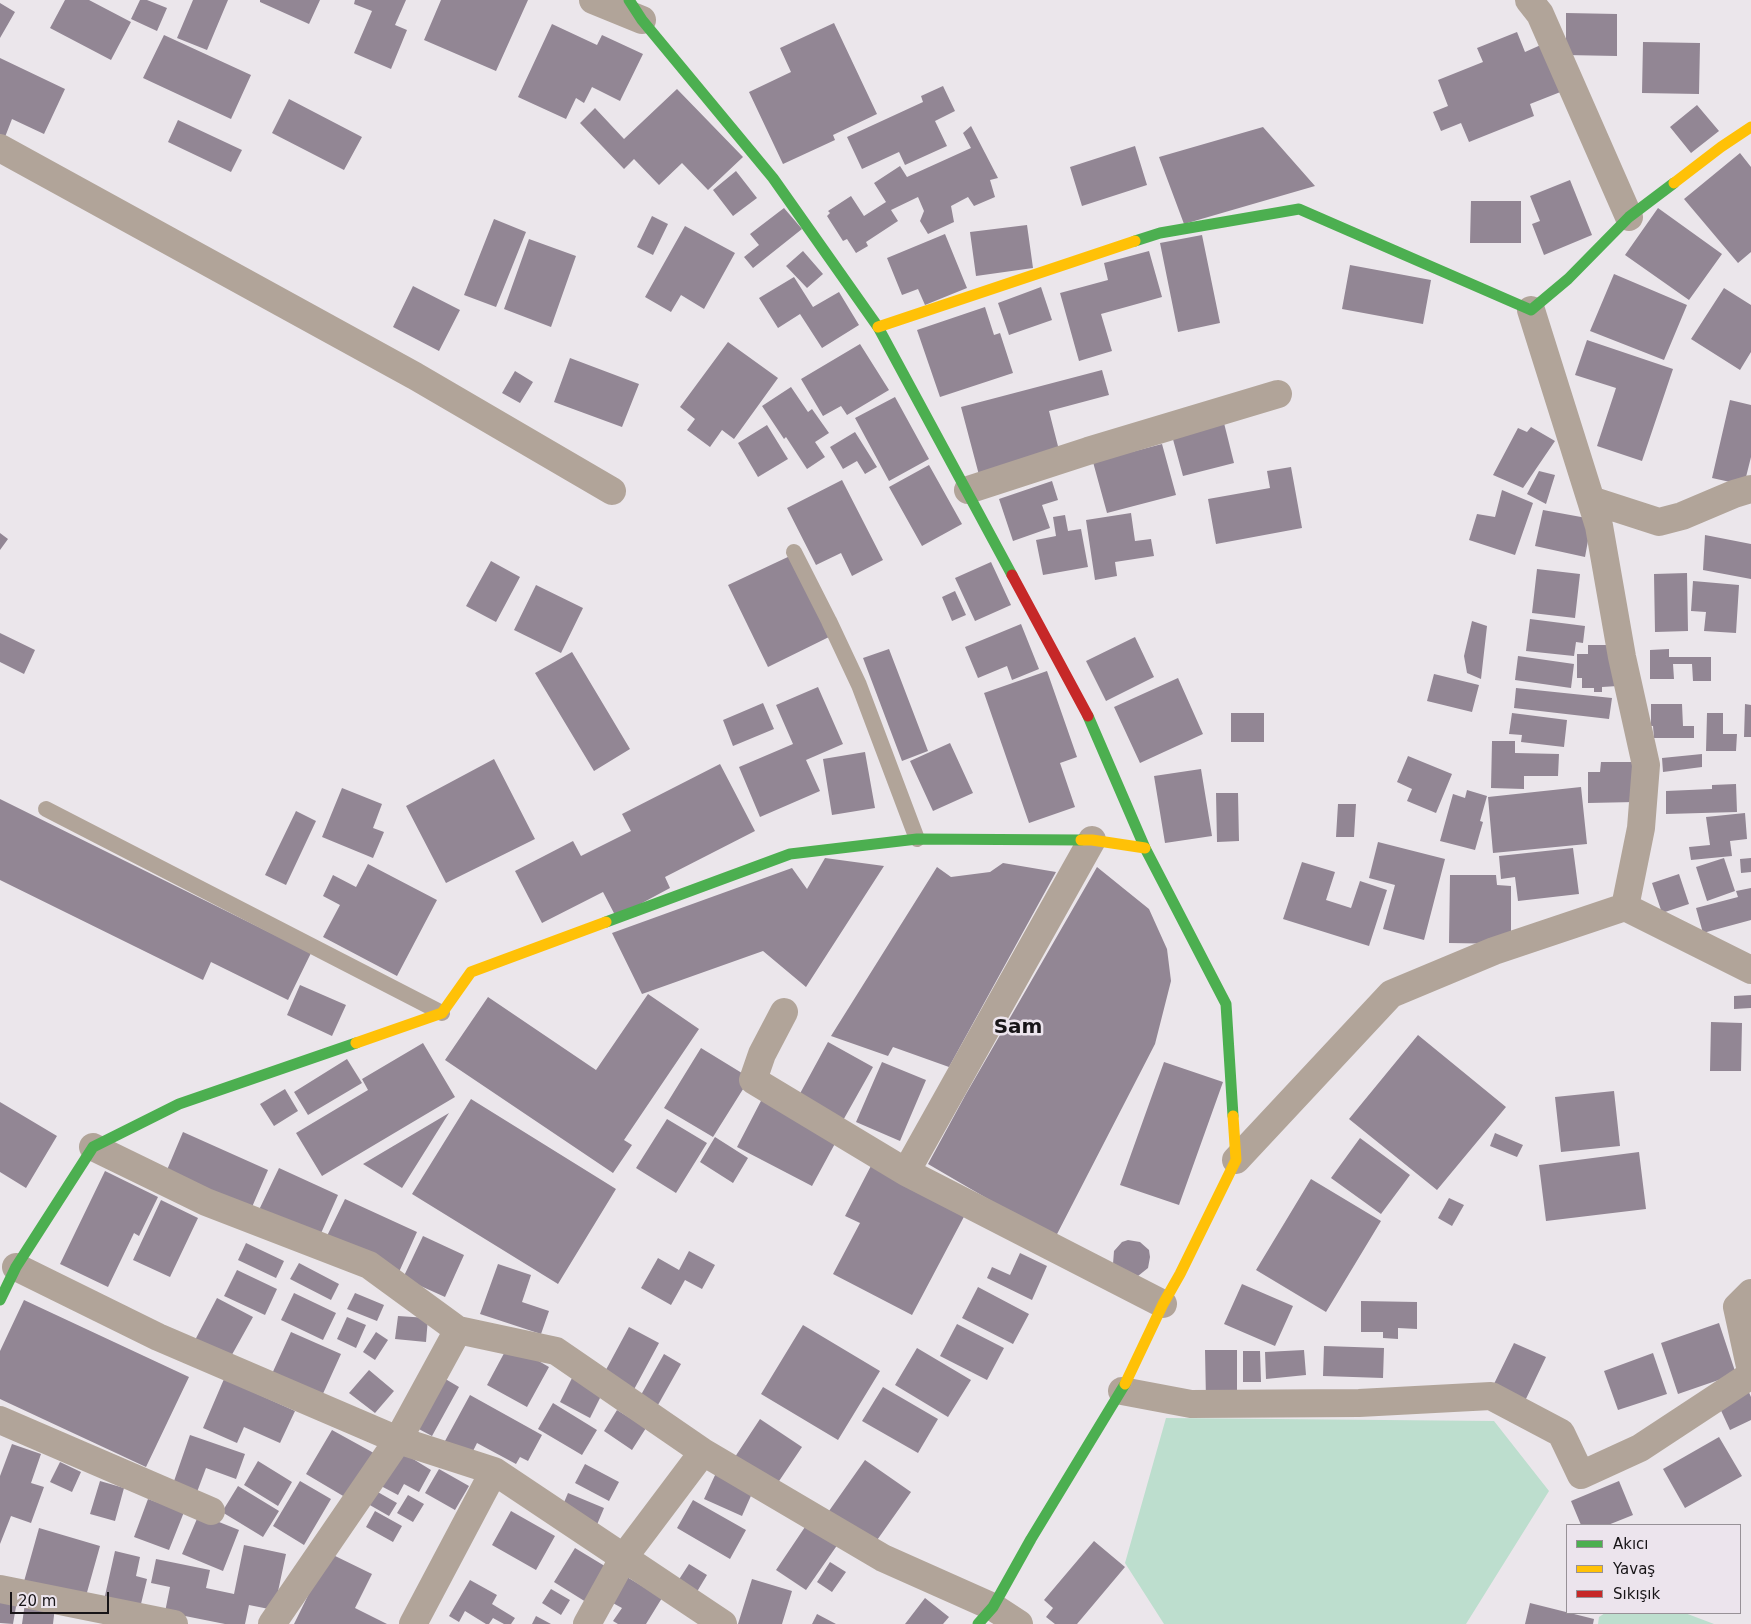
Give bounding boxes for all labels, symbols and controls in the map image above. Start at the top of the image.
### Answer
district label: Sam [994,1016,1042,1040]
legend [1566,1524,1741,1614]
text: Akıcı [1613,1535,1649,1553]
text: Yavaş [1613,1560,1655,1578]
scale bar [12,1582,111,1614]
text: Sıkışık [1613,1585,1660,1603]
text: 20 m [18,1592,56,1610]

